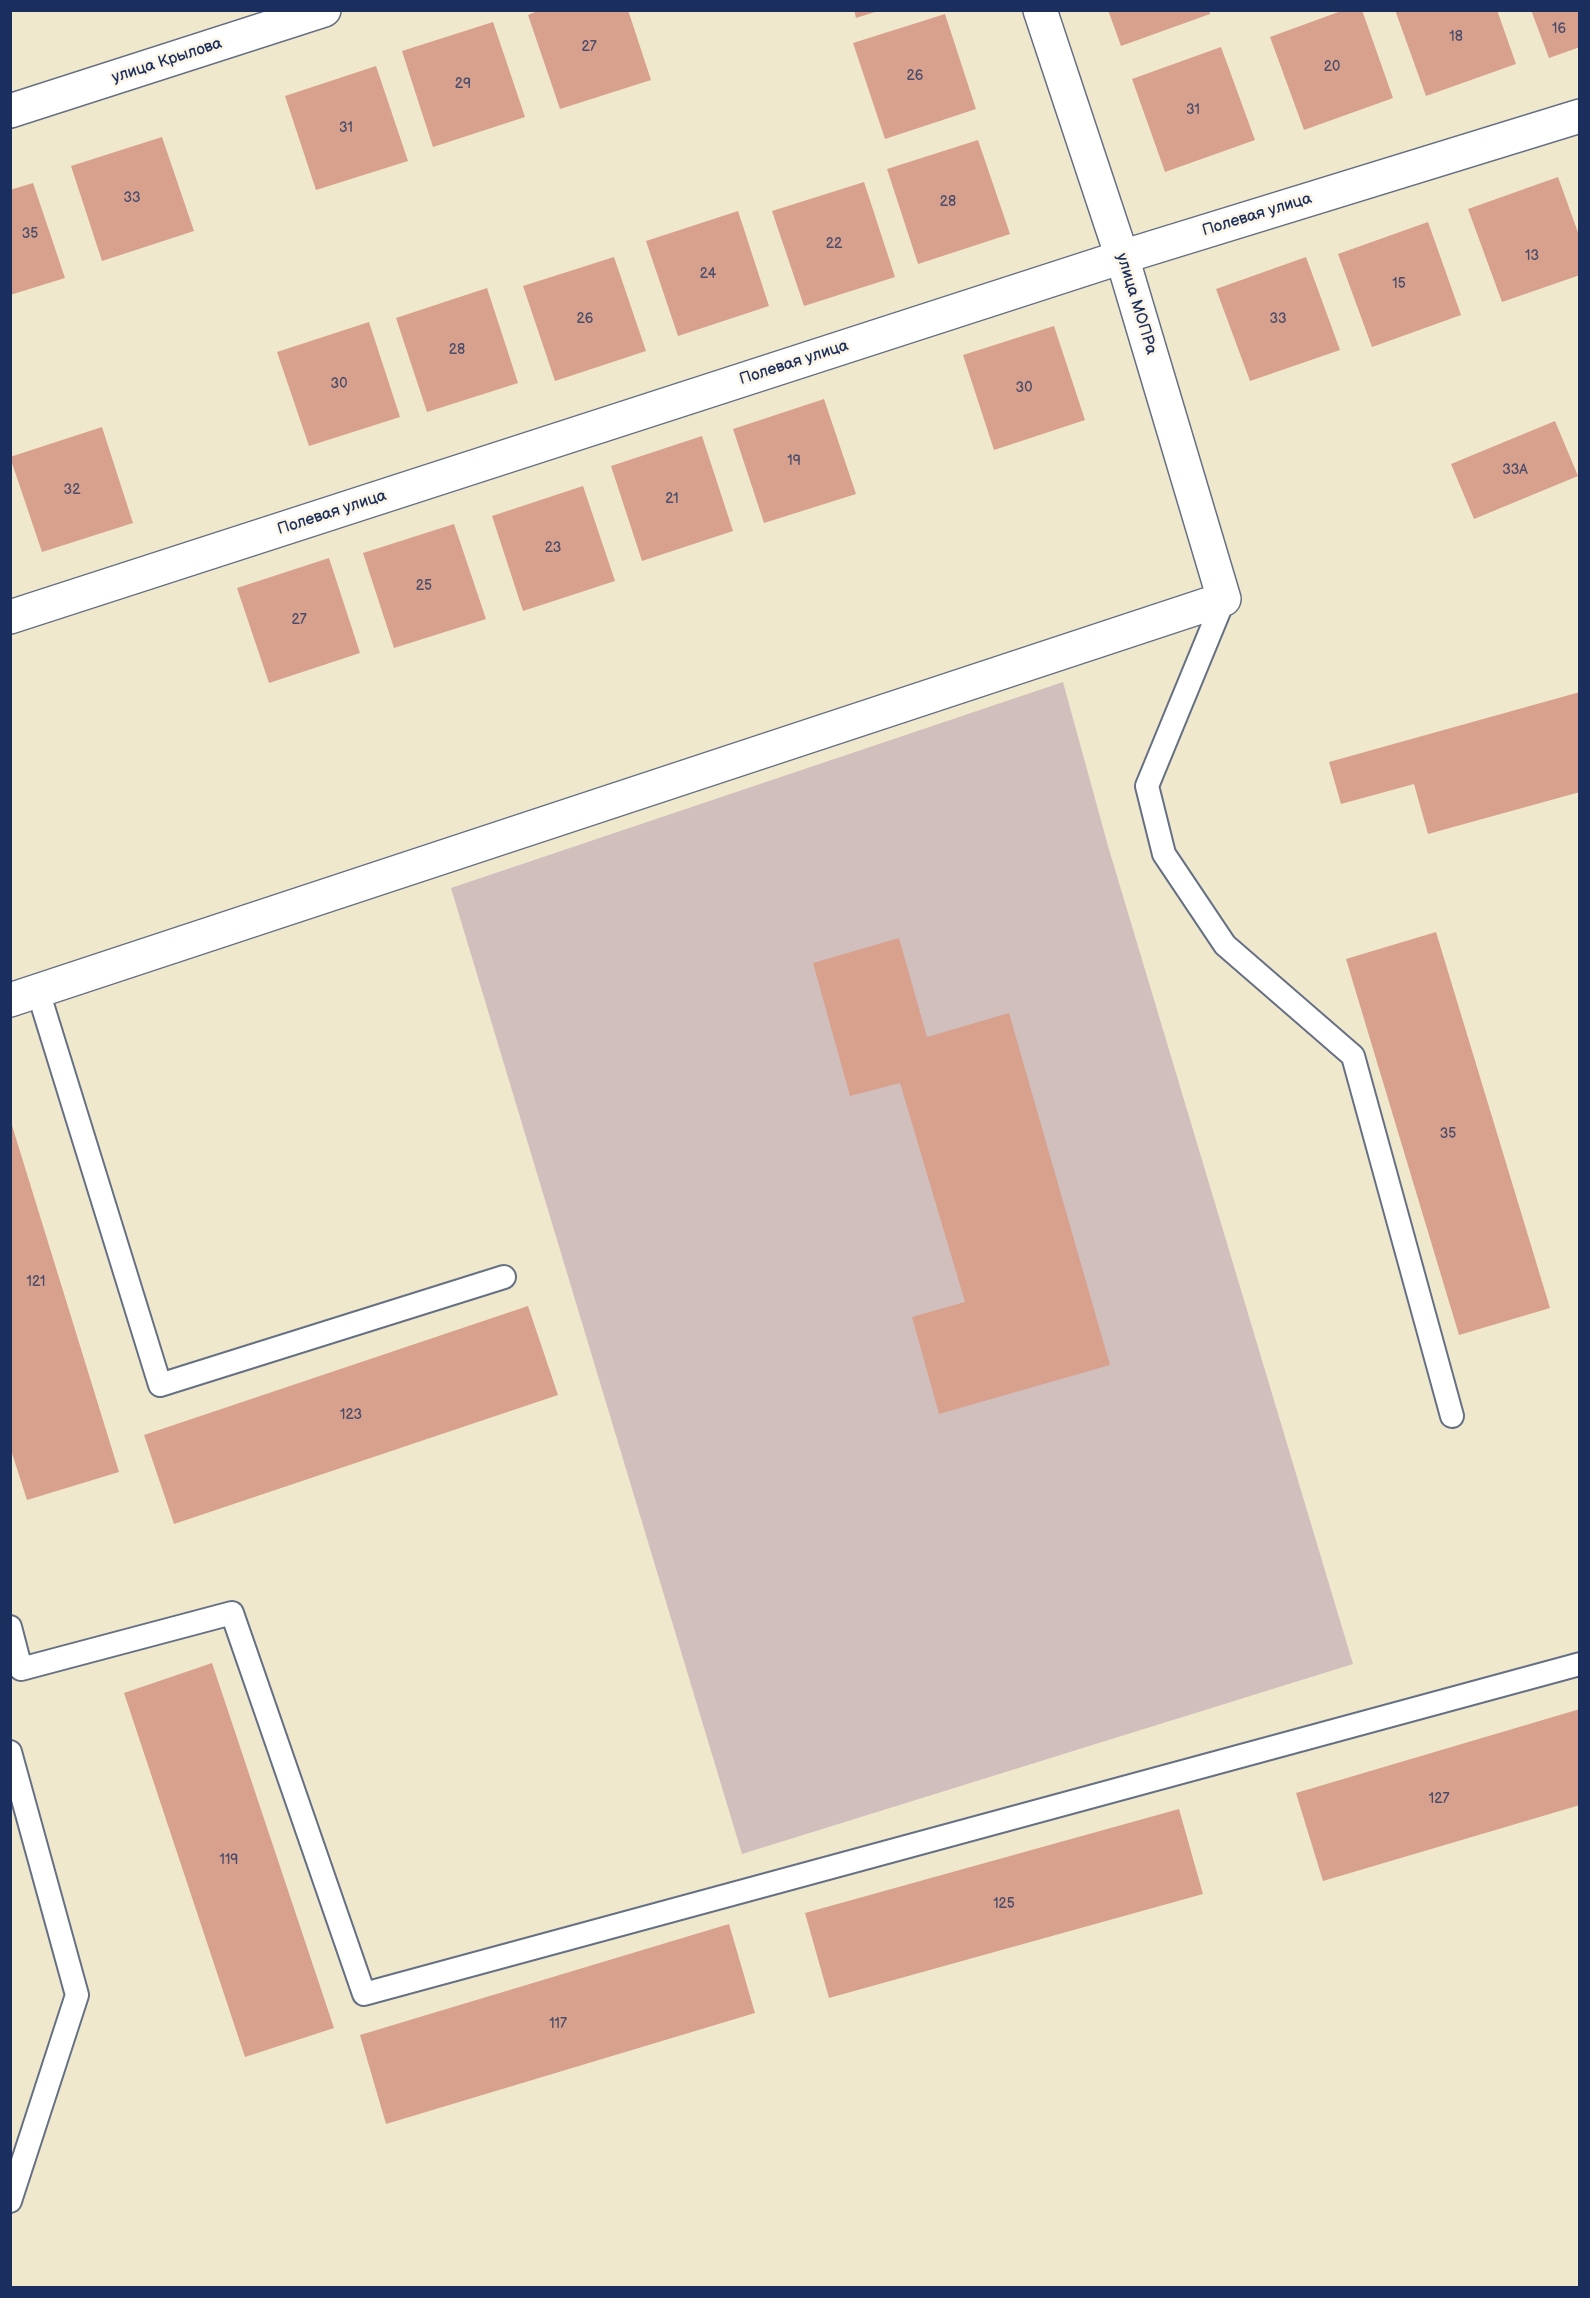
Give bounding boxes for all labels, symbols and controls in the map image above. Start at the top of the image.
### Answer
house number: 16 [1552,21,1566,37]
house number: 18 [1449,29,1463,45]
street label: улица Крылова [109,34,225,88]
house number: 27 [581,39,597,55]
house number: 20 [1324,59,1340,75]
house number: 26 [907,68,923,84]
house number: 29 [455,76,471,92]
house number: 31 [1186,102,1200,118]
house number: 31 [339,120,353,136]
street label: Полевая улица [1200,189,1314,241]
house number: 33 [123,190,141,206]
house number: 28 [940,194,956,210]
house number: 35 [22,226,38,242]
house number: 22 [826,236,842,252]
house number: 13 [1525,248,1539,264]
street label: улица МОПРа [1111,251,1161,357]
house number: 24 [700,266,716,282]
house number: 15 [1392,276,1406,292]
house number: 26 [577,311,593,327]
house number: 33 [1269,311,1287,327]
street label: Полевая улица [737,336,851,390]
house number: 28 [449,342,465,358]
house number: 30 [331,376,347,392]
house number: 30 [1016,380,1032,396]
house number: 19 [787,453,801,469]
house number: 33А [1502,462,1528,478]
house number: 32 [64,482,80,498]
street label: Полевая улица [275,486,389,540]
house number: 21 [665,491,679,507]
house number: 23 [545,540,561,556]
house number: 25 [416,578,432,594]
house number: 27 [291,612,307,628]
house number: 35 [1440,1126,1456,1142]
house number: 121 [27,1274,45,1290]
house number: 123 [340,1407,362,1423]
house number: 127 [1429,1791,1449,1807]
house number: 119 [220,1852,238,1868]
house number: 125 [993,1896,1015,1912]
house number: 117 [549,2016,567,2032]

